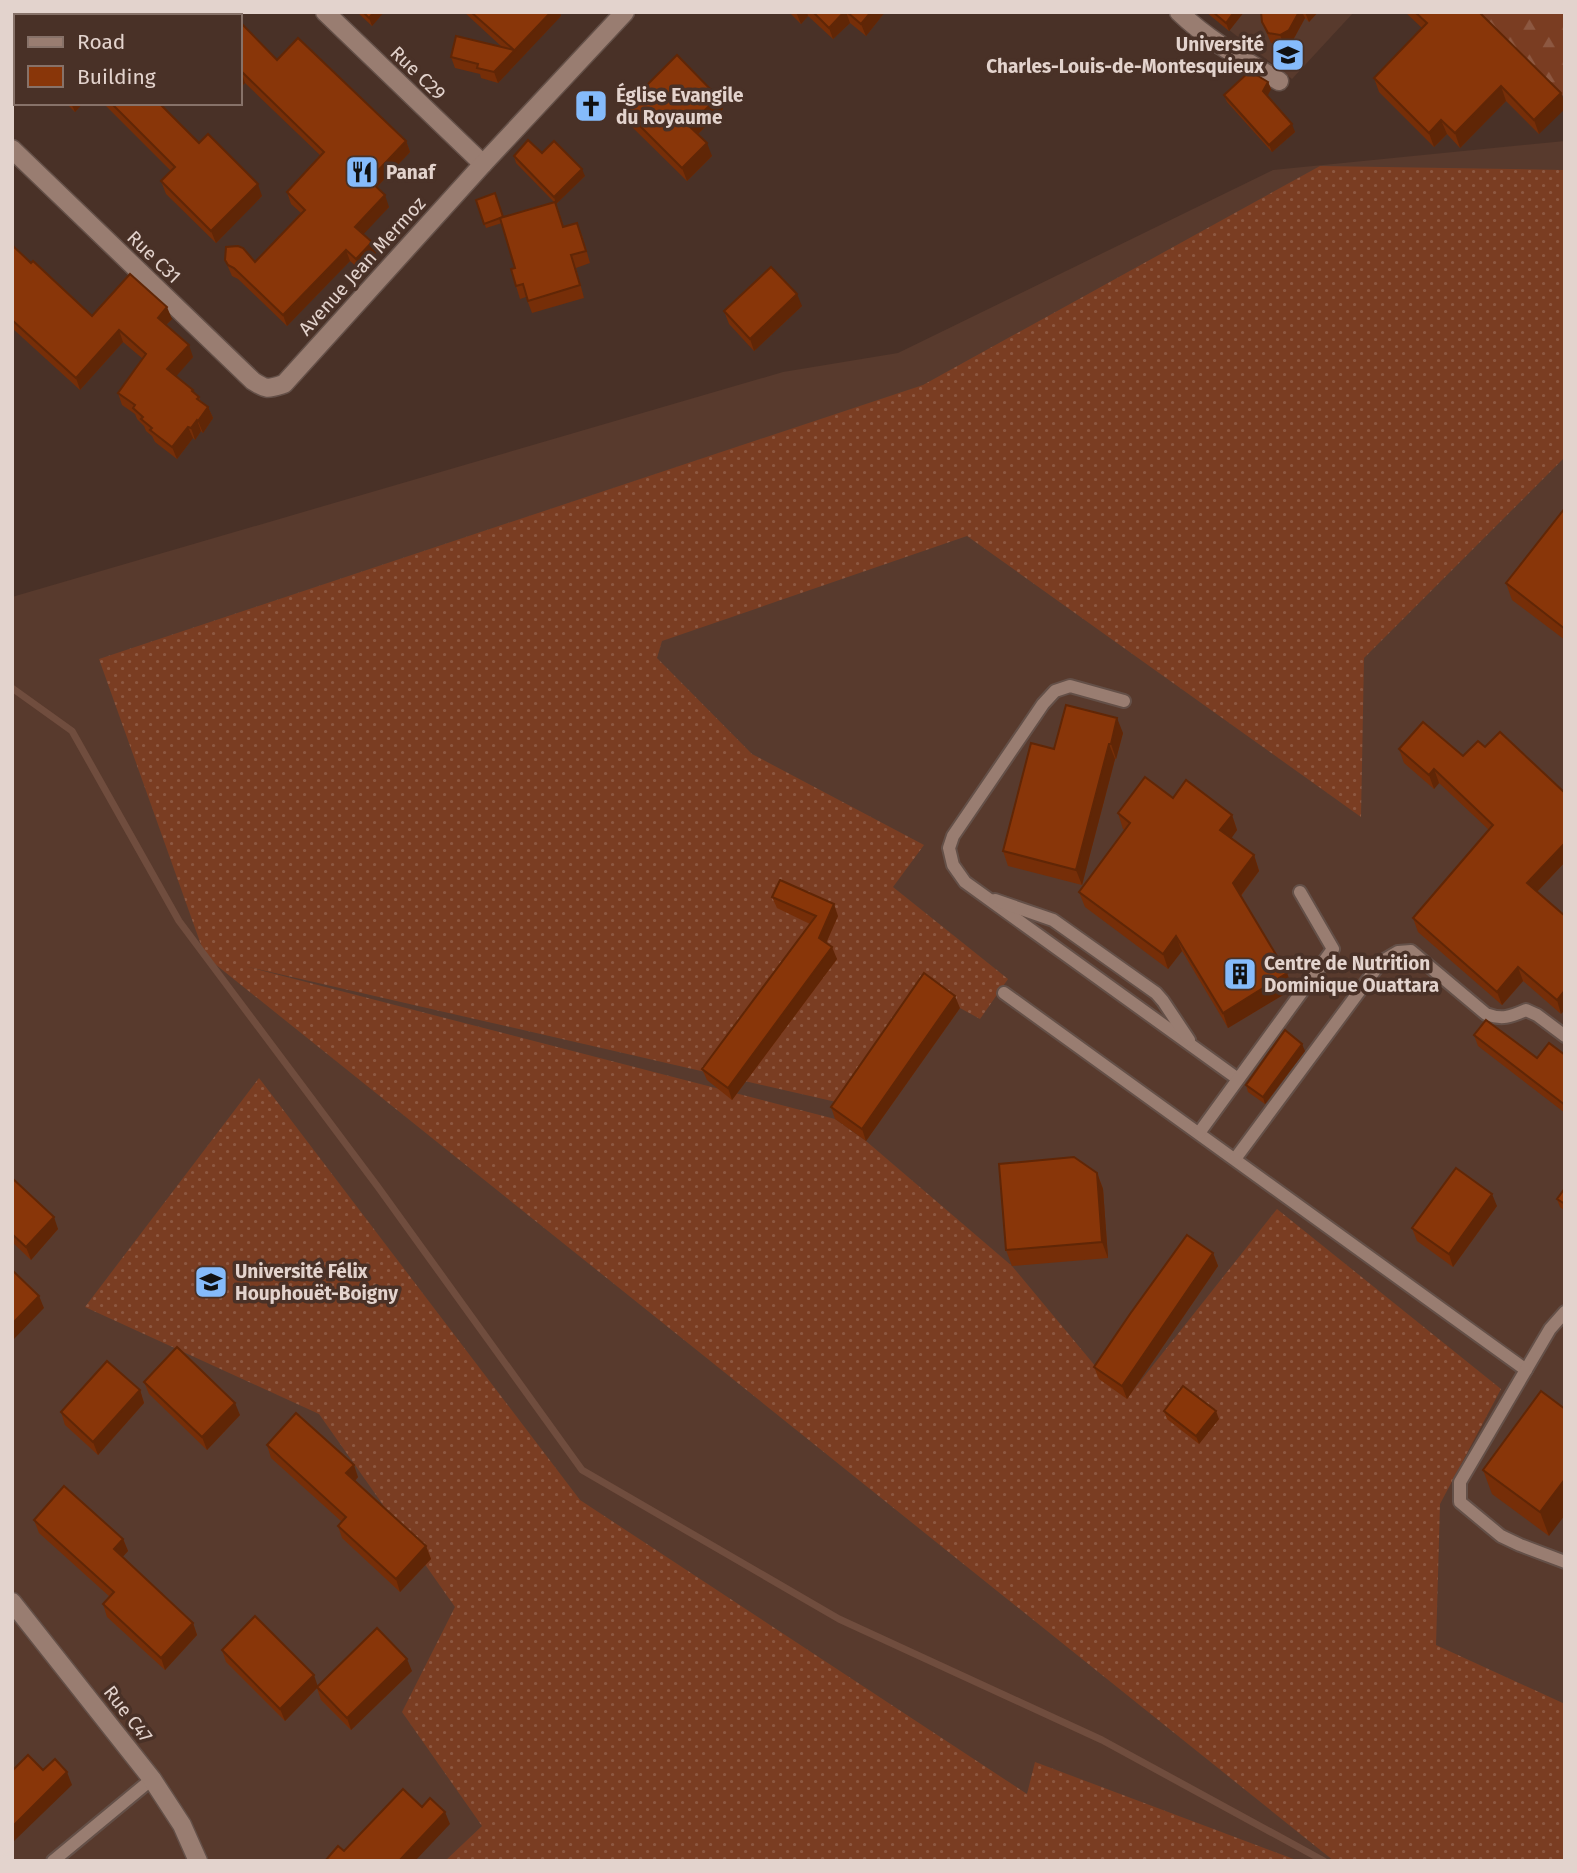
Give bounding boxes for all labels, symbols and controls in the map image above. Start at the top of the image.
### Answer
legend [14,14,242,105]
text: Road [77,29,125,55]
place label: Université Charles-Louis-de-Montesquieux [986,33,1264,78]
school or university icon: Université Charles-Louis-de-Montesquieux [1269,36,1307,74]
street label: Rue C29 [386,41,450,105]
text: Building [77,64,156,90]
place label: Église Evangile du Royaume [616,82,743,129]
church icon: Église Evangile du Royaume [572,87,610,125]
restaurant icon: Panaf [343,153,381,191]
place label: Panaf [386,161,437,184]
street label: Avenue Jean Mermoz [294,192,430,340]
street label: Rue C31 [122,226,186,288]
place label: Centre de Nutrition Dominique Ouattara [1264,952,1439,997]
building icon: Centre de Nutrition Dominique Ouattara [1221,955,1259,993]
place label: Université Félix Houphouët-Boigny [235,1260,398,1305]
school or university icon: Université Félix Houphouët-Boigny [192,1263,230,1301]
street label: Rue C47 [99,1681,157,1747]

